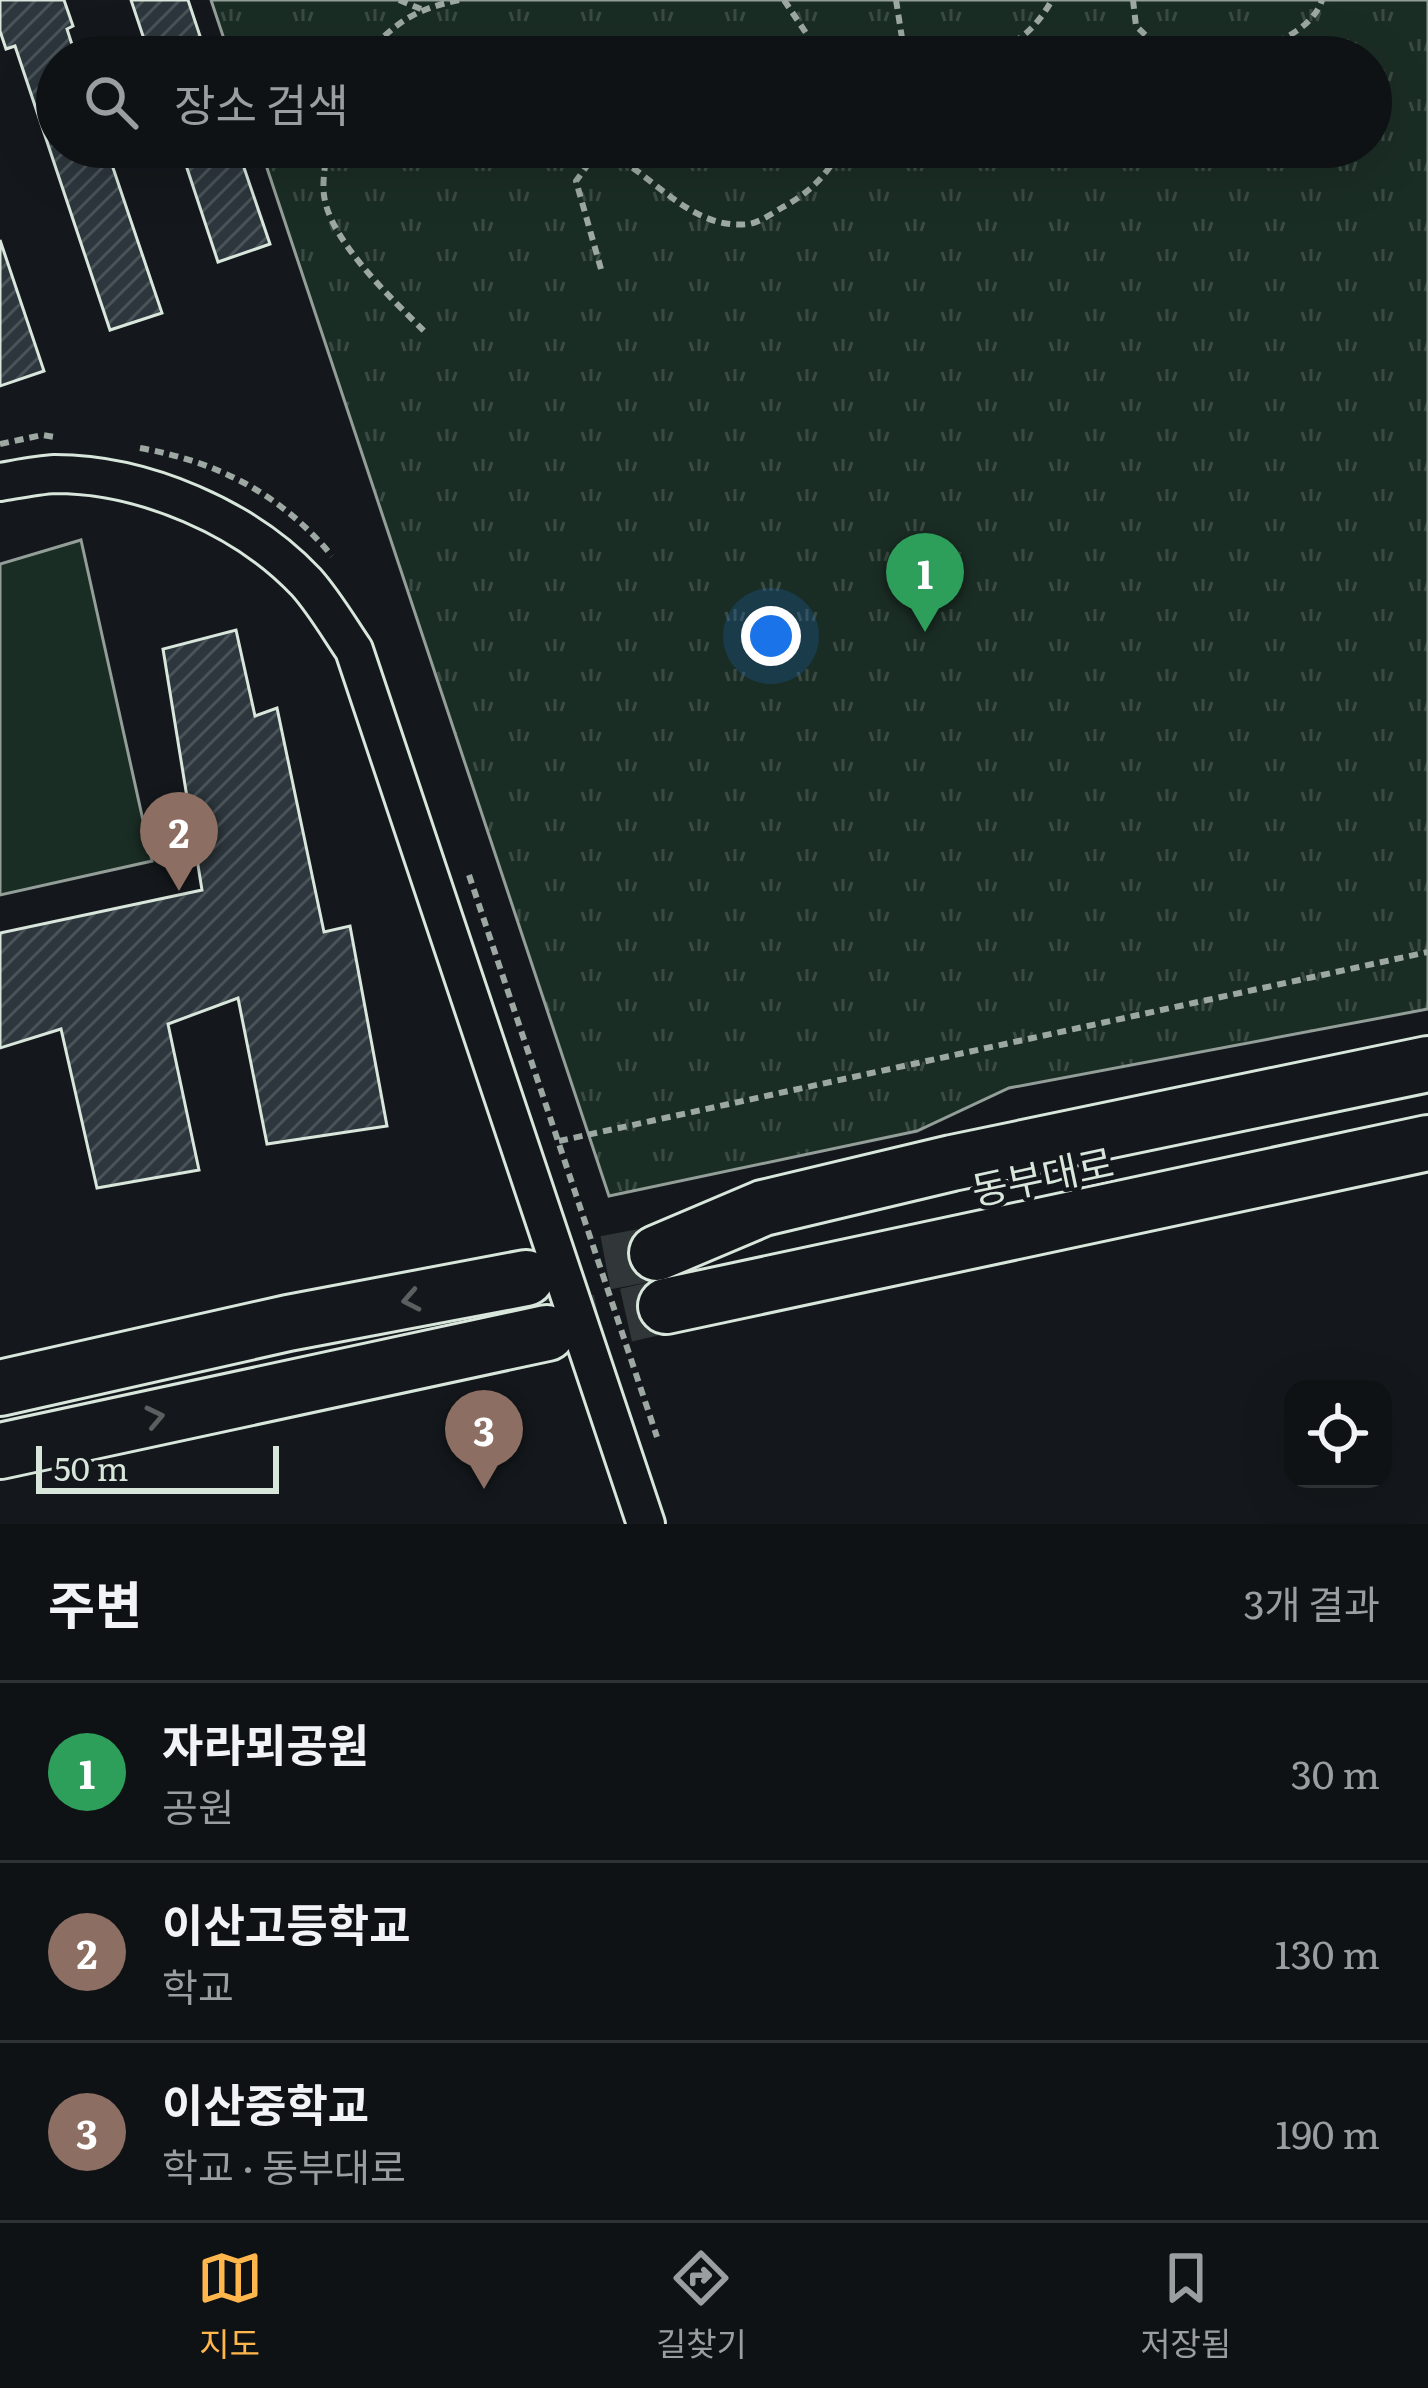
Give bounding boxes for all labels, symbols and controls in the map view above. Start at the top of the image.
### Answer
search box [36,36,1392,168]
icon: search [78,69,144,135]
text: 장소 검색 [174,69,349,136]
pin: 1 [886,533,964,632]
your location [741,606,801,666]
pin: 2 [140,792,218,891]
street label: 동부대로 [966,1131,1118,1217]
one-way arrow [401,1286,421,1312]
map controls [1284,1380,1392,1488]
button: locate [1284,1380,1392,1488]
pin: 3 [445,1390,523,1489]
one-way arrow [145,1406,165,1431]
scale bar [36,1440,279,1493]
text: 50 m [54,1442,128,1491]
text: 주변 [48,1564,142,1640]
text: 3개 결과 [1243,1573,1380,1631]
text: 자라뫼공원 [162,1709,369,1776]
text: 1 [79,1743,95,1801]
text: 30 m [1291,1743,1380,1801]
text: 공원 [162,1776,234,1834]
text: 이산고등학교 [162,1889,410,1956]
text: 2 [77,1923,97,1981]
text: 130 m [1275,1923,1380,1981]
text: 학교 [162,1956,234,2014]
text: 이산중학교 [162,2069,369,2136]
text: 3 [76,2103,98,2161]
text: 190 m [1276,2103,1380,2161]
text: 학교 · 동부대로 [162,2136,406,2194]
tab: 지도 [197,2245,263,2366]
tab: 길찾기 [656,2245,747,2366]
tab: 저장됨 [1140,2245,1231,2366]

